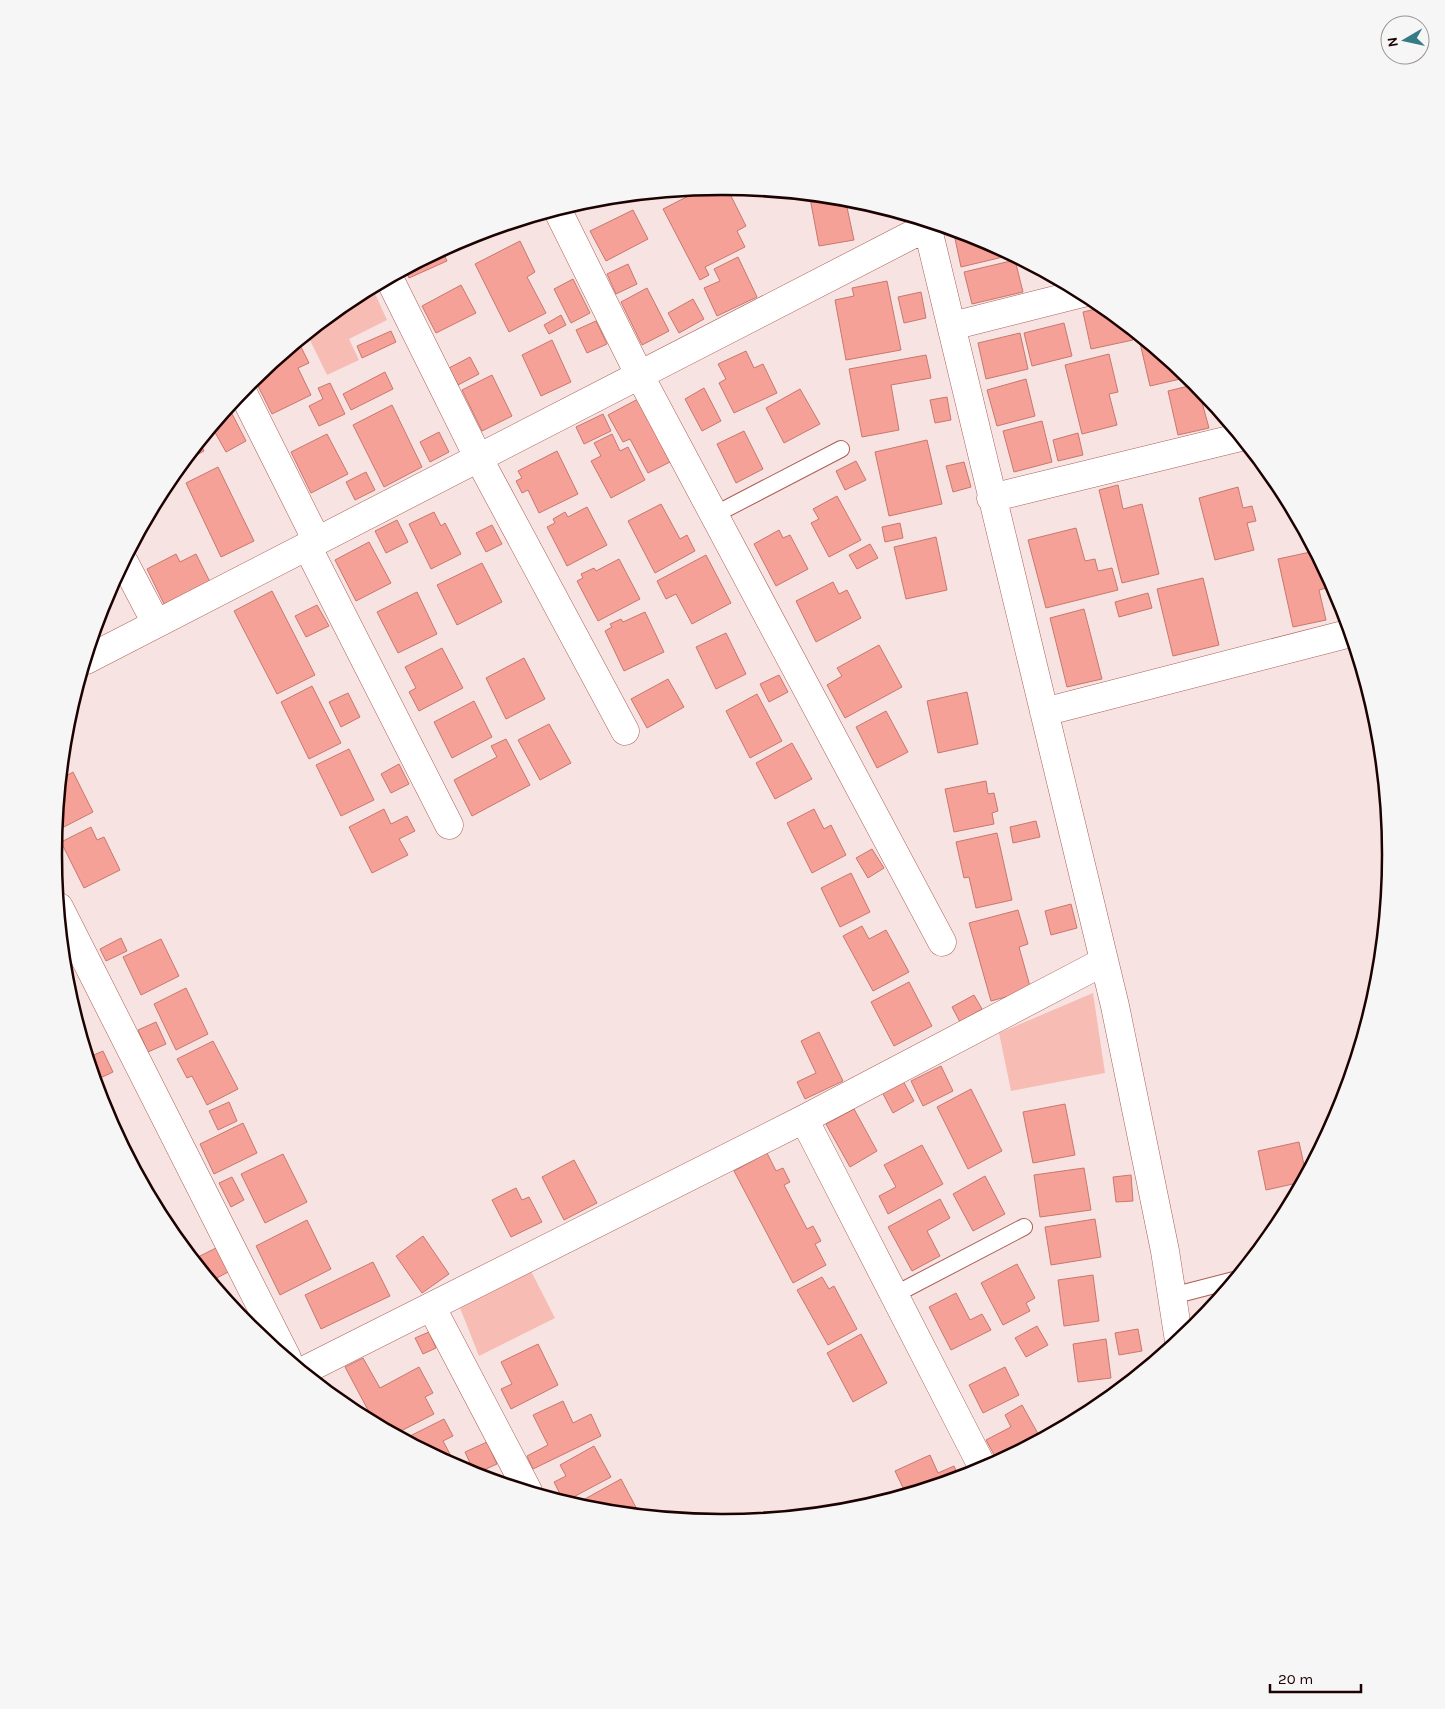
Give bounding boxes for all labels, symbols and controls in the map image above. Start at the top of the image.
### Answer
north arrow [1380,15,1430,65]
text: N [1383,36,1402,48]
scale bar [1270,1662,1361,1694]
text: 20 m [1278,1670,1313,1688]

